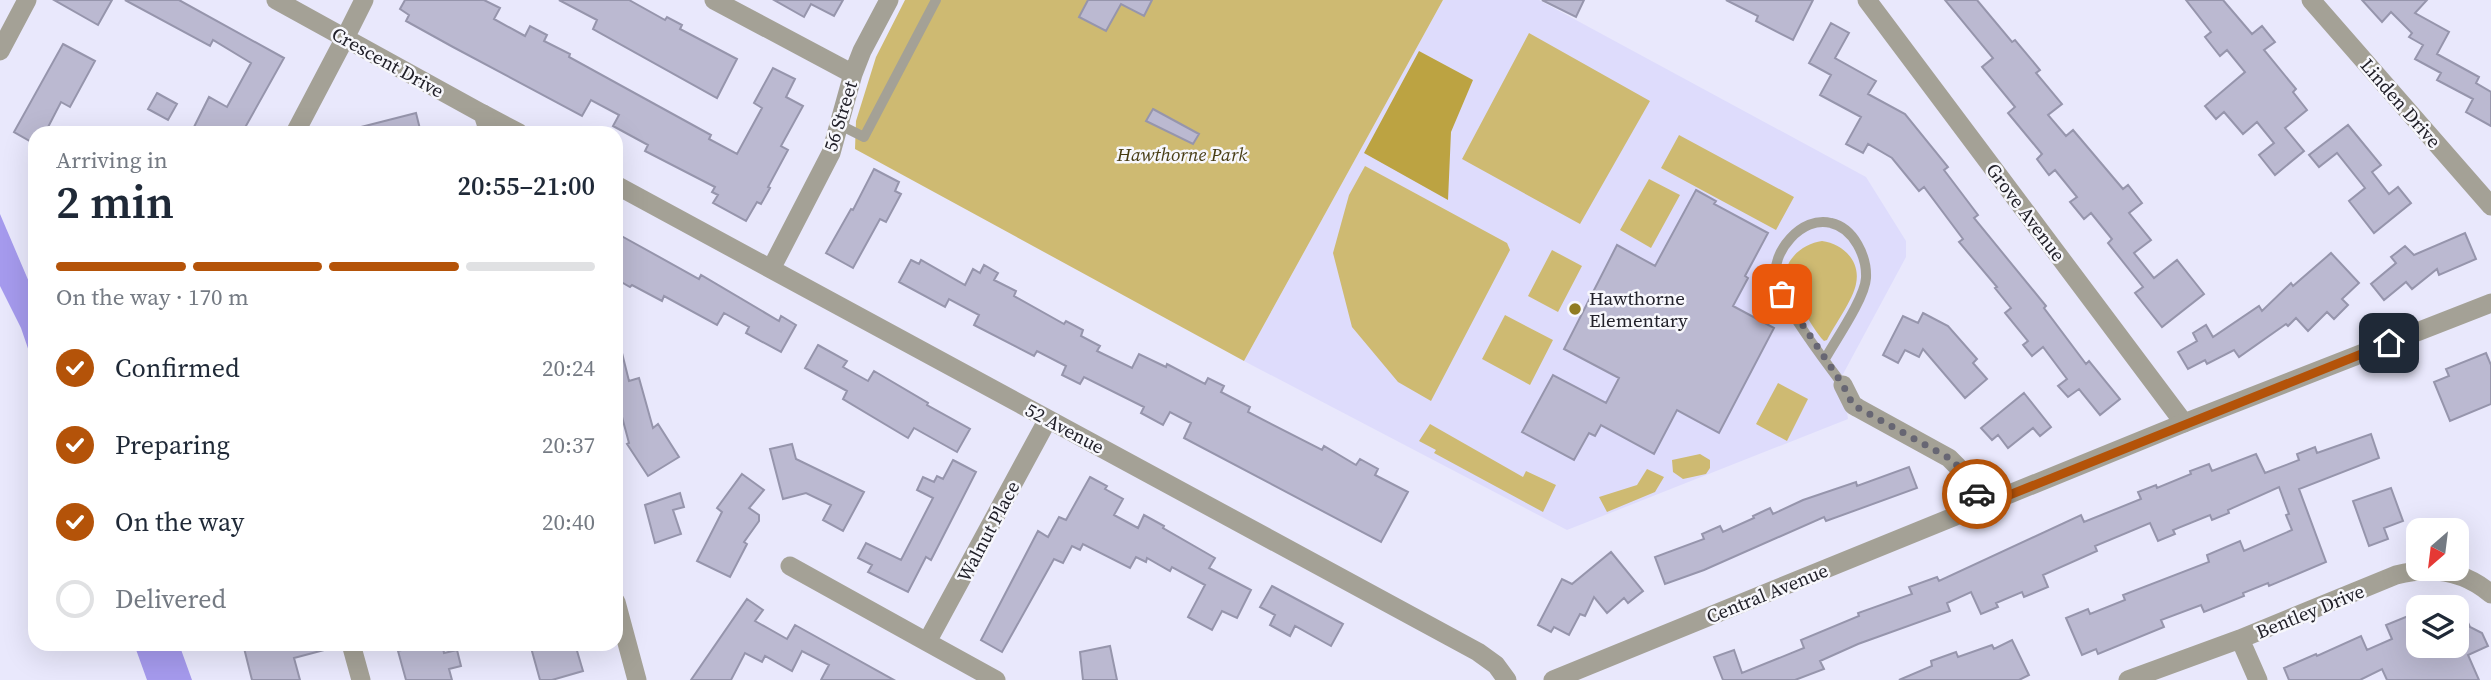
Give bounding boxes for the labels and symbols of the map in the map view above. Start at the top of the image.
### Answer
street label: Crescent Drive [327,20,449,104]
street label: Linden Drive [2355,53,2447,153]
street label: 56 Street [817,77,863,154]
park label: Hawthorne Park [1116,141,1247,167]
street label: Grove Avenue [1980,157,2072,267]
pin [1752,264,1812,324]
place label: Hawthorne Elementary [1589,285,1688,333]
marker: Hawthorne Elementary [1567,301,1583,317]
pin [2359,313,2419,373]
street label: 52 Avenue [1021,396,1109,460]
courier [1942,459,2012,529]
street label: Walnut Place [951,476,1025,586]
north arrow [2406,518,2469,581]
street label: Central Avenue [1702,557,1832,629]
street label: Bentley Drive [2252,578,2368,644]

